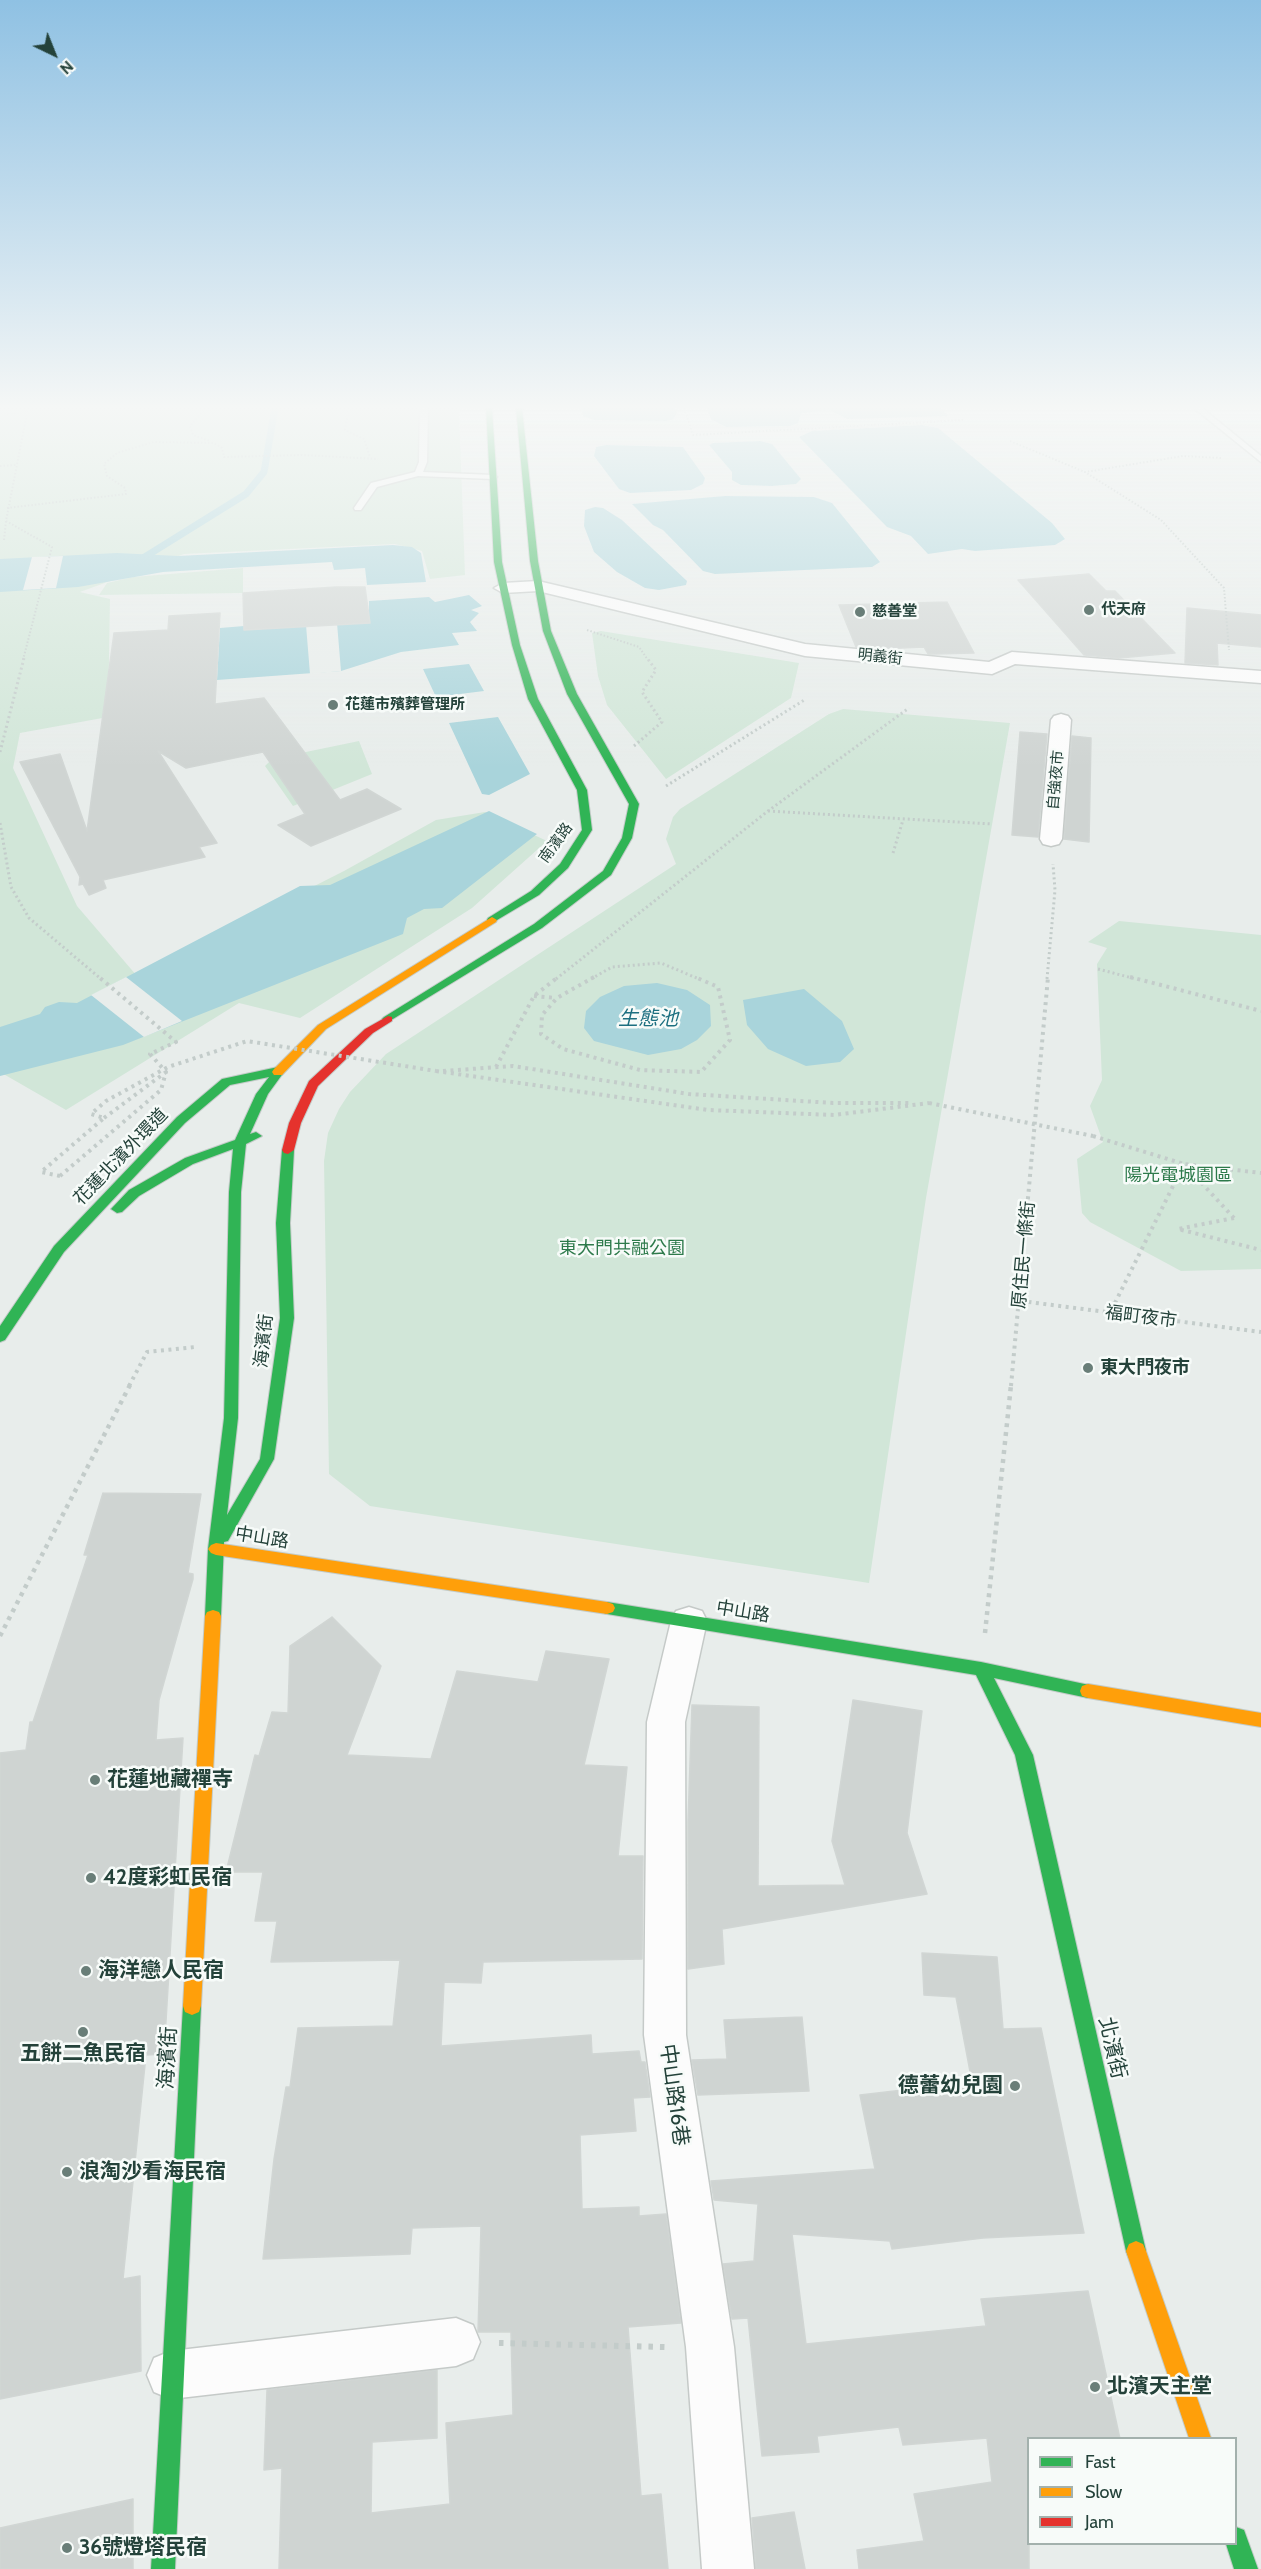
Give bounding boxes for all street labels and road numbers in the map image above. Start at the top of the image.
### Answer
street label: 明義街 [857,646,903,668]
street label: 自強夜市 [1044,749,1068,811]
street label: 南濱路 [535,820,577,866]
street label: 花蓮北濱外環道 [69,1104,173,1210]
street label: 原住民一條街 [1009,1200,1039,1310]
street label: 福町夜市 [1104,1302,1178,1332]
street label: 海濱街 [250,1313,278,1369]
street label: 中山路 [234,1523,290,1553]
street label: 中山路 [715,1597,771,1627]
street label: 北濱街 [1093,2014,1131,2082]
street label: 海濱街 [154,2026,182,2090]
street label: 中山路16巷 [654,2042,694,2148]

